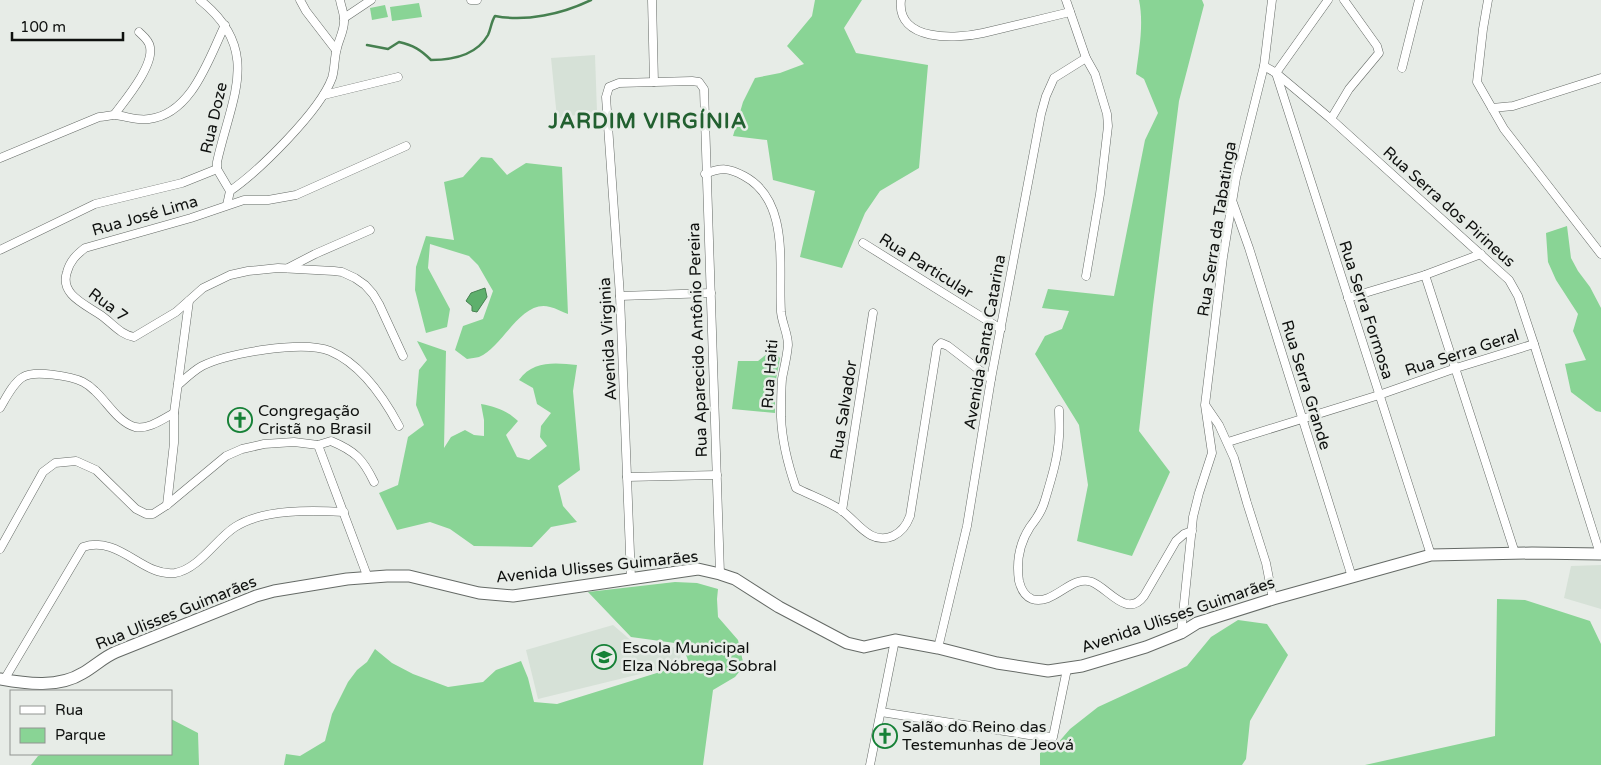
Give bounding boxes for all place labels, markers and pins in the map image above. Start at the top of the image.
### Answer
place label: Congregação Cristã no Brasil [258,401,371,439]
church icon: Congregação Cristã no Brasil [227,407,253,433]
place label: Escola Municipal Elza Nóbrega Sobral [622,638,777,676]
school or university icon: Escola Municipal Elza Nóbrega Sobral [591,644,617,670]
place label: Salão do Reino das Testemunhas de Jeová [902,717,1074,755]
church icon: Salão do Reino das Testemunhas de Jeová [872,723,898,749]

